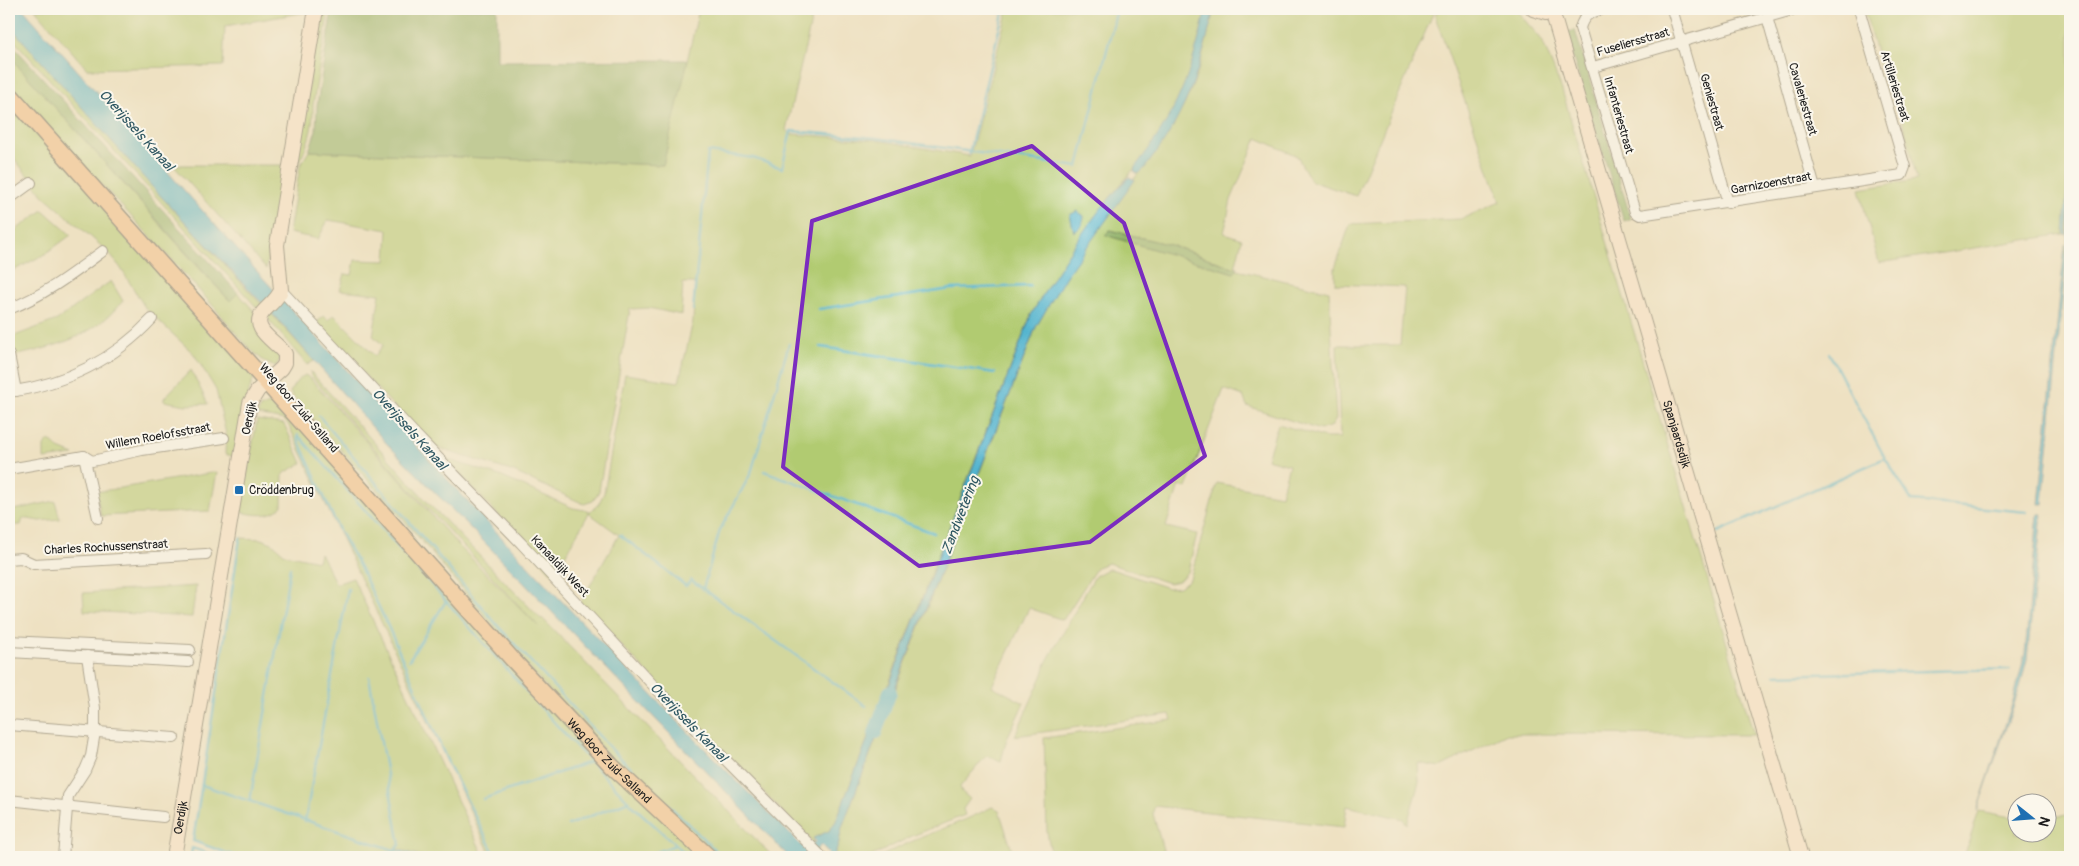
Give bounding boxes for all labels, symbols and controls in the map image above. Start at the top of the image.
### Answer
street label: Fuseliersstraat [1595,25,1672,60]
street label: Artilleriestraat [1877,49,1912,123]
street label: Cavaleriestraat [1785,61,1820,137]
street label: Geniestraat [1696,72,1727,133]
street label: Infanteriestraat [1600,75,1637,156]
water label: Overijssels Kanaal [96,86,179,176]
street label: Garnizoenstraat [1730,169,1813,198]
street label: Weg door Zuid-Salland [256,360,342,456]
water label: Overijssels Kanaal [369,385,452,475]
street label: Spanjaardsdijk [1659,398,1693,470]
street label: Oerdijk [239,400,260,436]
street label: Willem Roelofsstraat [105,420,212,453]
water label: Zandwetering [938,473,983,556]
place label: Cröddenbrug [249,483,314,498]
marker: Cröddenbrug [233,484,245,496]
street label: Kanaaldijk West [527,533,592,600]
street label: Charles Rochussenstraat [44,537,168,558]
water label: Overijssels Kanaal [646,679,732,767]
street label: Weg door Zuid-Salland [563,715,654,807]
north arrow [2006,794,2056,844]
street label: Oerdijk [171,800,191,836]
text: N [2034,815,2053,829]

